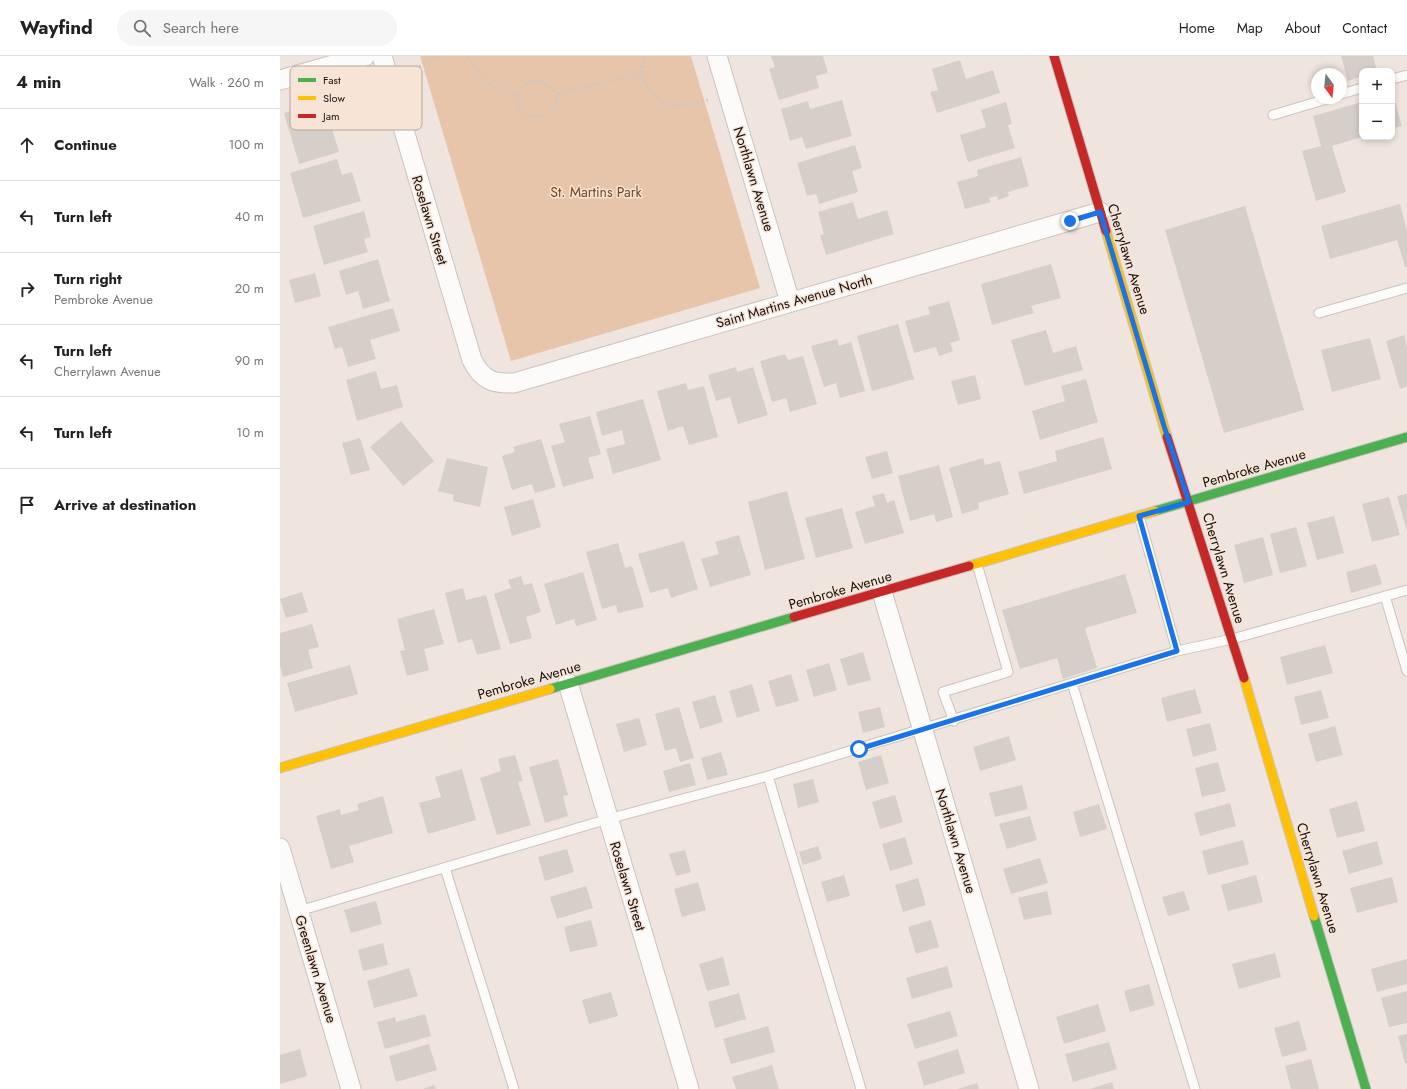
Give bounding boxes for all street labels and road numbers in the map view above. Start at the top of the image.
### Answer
street label: Northlawn Avenue [729,124,779,234]
street label: Roselawn Street [407,173,453,268]
street label: Cherrylawn Avenue [1103,201,1155,317]
street label: Saint Martins Avenue North [713,269,875,333]
street label: Pembroke Avenue [1200,444,1308,492]
street label: Cherrylawn Avenue [1198,510,1250,626]
street label: Pembroke Avenue [786,566,894,614]
street label: Pembroke Avenue [475,656,583,704]
street label: Northlawn Avenue [931,786,981,896]
street label: Cherrylawn Avenue [1292,820,1344,936]
street label: Roselawn Street [605,839,651,934]
street label: Greenlawn Avenue [290,913,342,1025]

